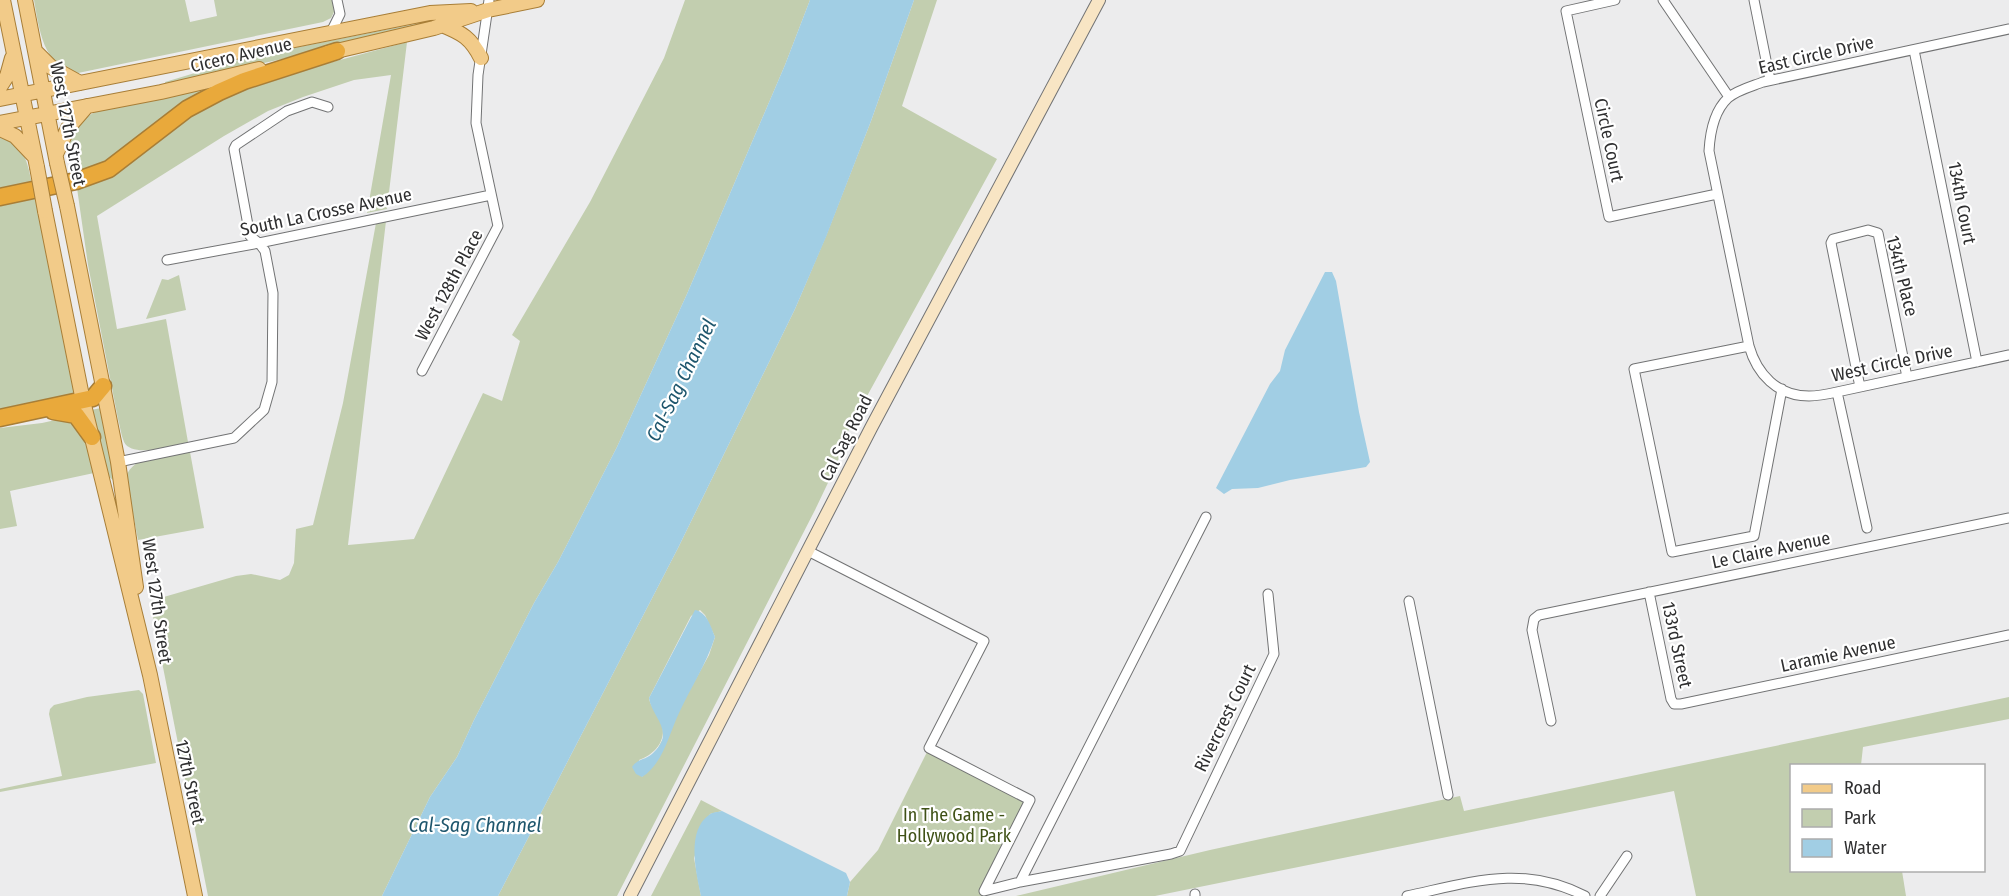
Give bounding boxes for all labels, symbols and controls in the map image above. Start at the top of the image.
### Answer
street label: East Circle Drive [1756,31,1876,79]
street label: Cicero Avenue [188,33,294,77]
street label: West 127th Street [45,60,91,188]
street label: Circle Court [1589,96,1629,184]
street label: 134th Court [1943,160,1981,246]
street label: South La Crosse Avenue [238,183,414,241]
street label: West 128th Place [411,226,488,344]
street label: 134th Place [1881,233,1923,319]
water label: Cal-Sag Channel [641,315,721,445]
street label: West Circle Drive [1830,339,1955,387]
street label: Cal Sag Road [815,391,877,485]
street label: Le Claire Avenue [1710,527,1832,573]
street label: West 127th Street [137,537,177,665]
street label: 133rd Street [1657,600,1697,690]
street label: Laramie Avenue [1779,631,1898,677]
street label: Rivercrest Court [1189,661,1261,775]
street label: 127th Street [170,738,210,826]
legend [1790,764,1985,872]
text: Road [1844,777,1881,799]
park label: In The Game - Hollywood Park [897,804,1012,847]
text: Park [1844,807,1877,829]
water label: Cal-Sag Channel [408,813,542,837]
text: Water [1844,837,1887,859]

